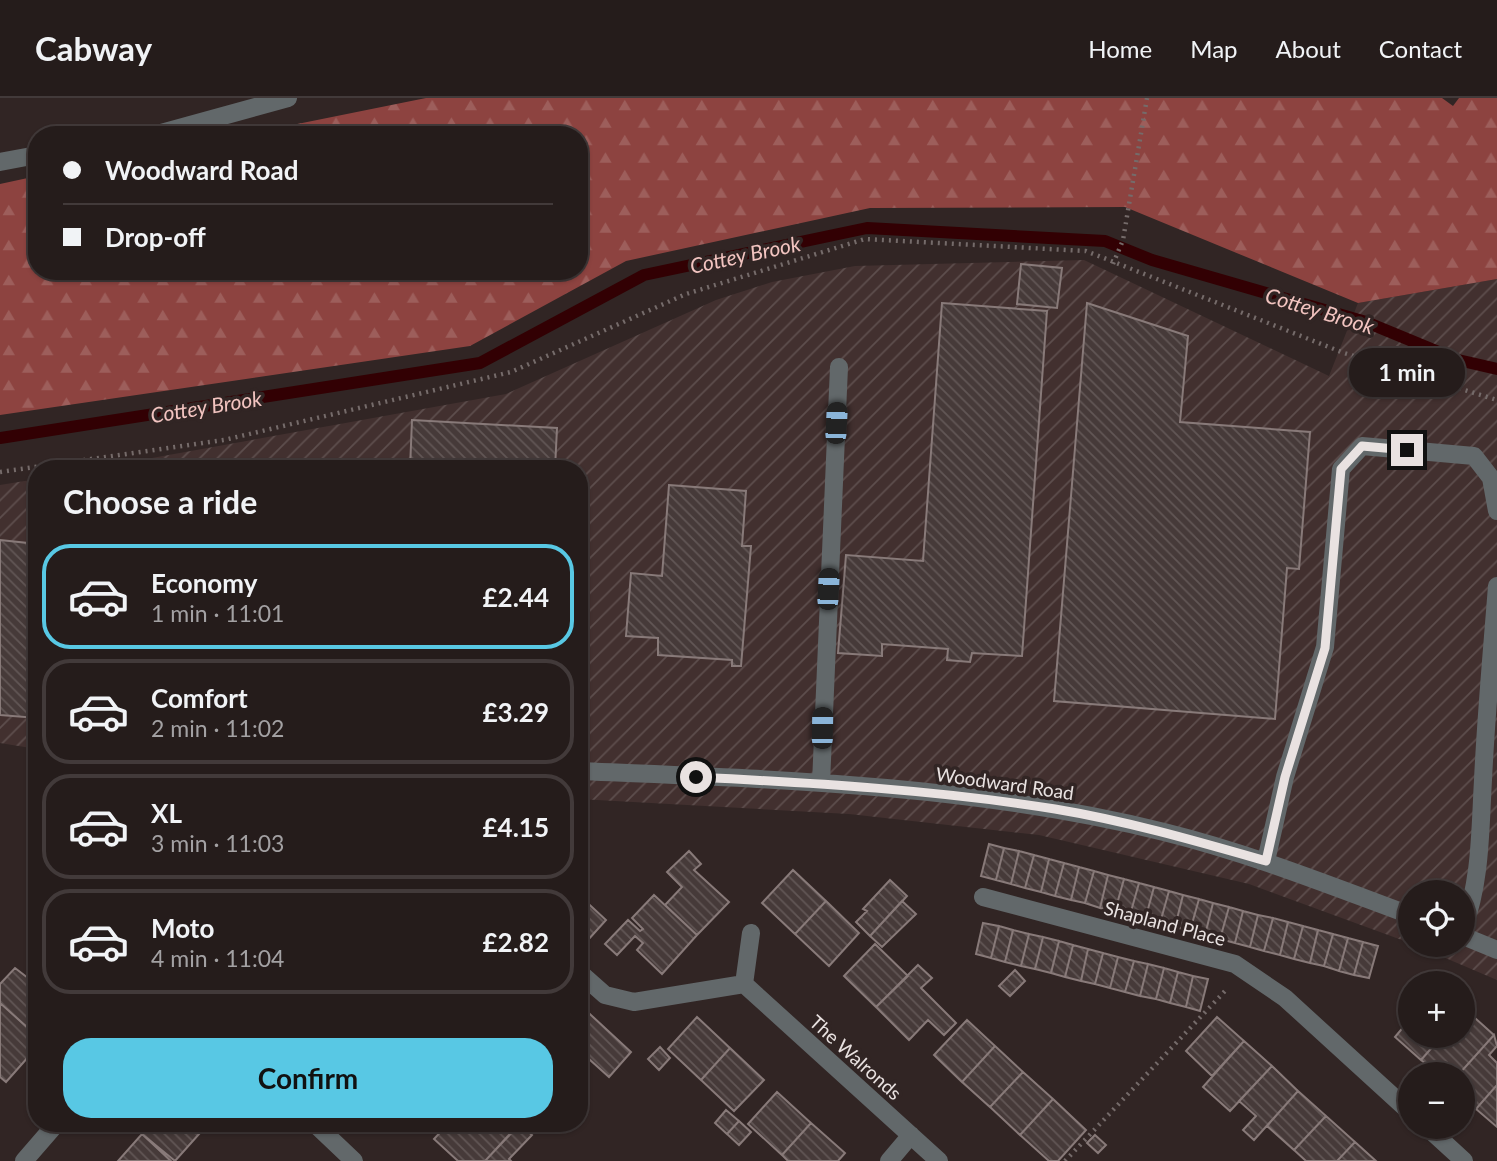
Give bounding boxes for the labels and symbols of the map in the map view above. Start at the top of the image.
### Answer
water label: Cottey Brook [687,230,804,278]
water label: Cottey Brook [1263,282,1378,339]
callout: 1 min [1349,348,1465,398]
water label: Cottey Brook [149,385,264,427]
car [825,401,848,445]
route end [1391,434,1423,466]
car [817,567,840,611]
car [812,707,833,749]
route start [680,761,712,793]
street label: Woodward Road [934,762,1076,804]
street label: Shapland Place [1102,896,1228,950]
street label: The Walronds [805,1010,907,1104]

